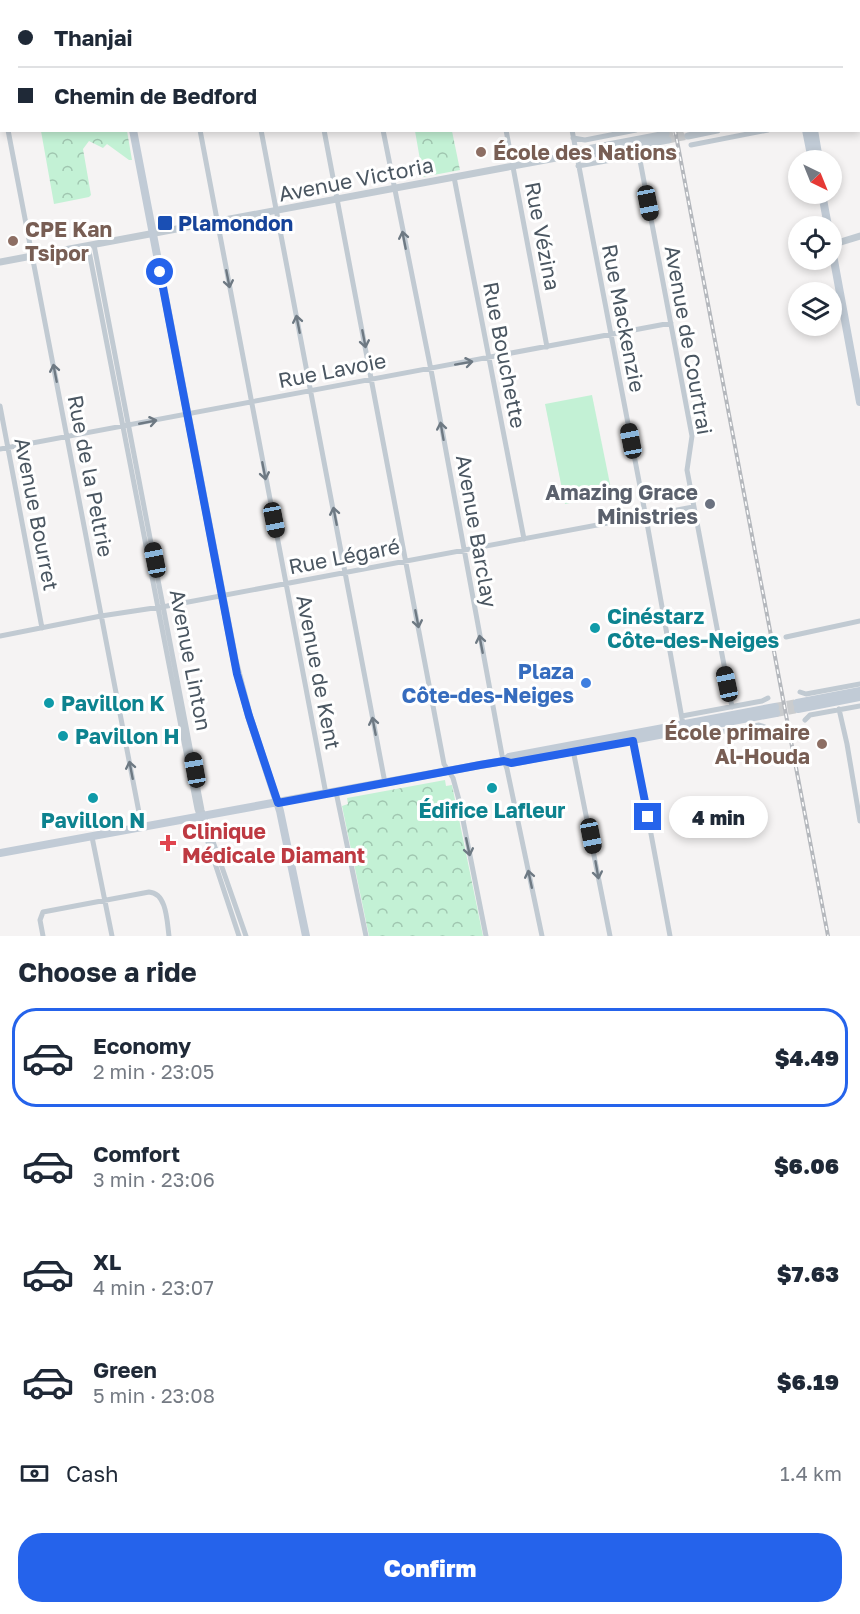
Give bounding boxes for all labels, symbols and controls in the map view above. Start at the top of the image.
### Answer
text: Thanjai [54,24,133,51]
text: Chemin de Bedford [54,82,257,109]
place label: École des Nations [493,139,677,165]
marker: École des Nations [474,145,488,159]
north arrow [788,150,842,204]
map controls [788,150,842,336]
street label: Avenue Victoria [276,151,436,207]
street label: Rue Vézina [520,179,566,293]
car [636,184,660,222]
place label: Plamondon [178,210,293,236]
marker: Plamondon [156,214,174,232]
place label: CPE Kan Tsipor [25,216,112,266]
button: locate [788,216,842,270]
one-way arrow [398,231,409,251]
marker: CPE Kan Tsipor [6,234,20,248]
street label: Rue Mackenzie [597,242,651,394]
street label: Avenue de Courtrai [660,243,718,437]
route start [146,258,173,285]
one-way arrow [223,269,234,288]
street label: Rue Bouchette [478,280,532,430]
button: layers [788,282,842,336]
one-way arrow [292,315,303,334]
one-way arrow [359,329,370,349]
street label: Rue Lavoie [276,347,388,393]
one-way arrow [453,357,473,368]
one-way arrow [49,364,60,383]
street label: Rue de la Peltrie [63,393,119,559]
one-way arrow [138,416,157,427]
one-way arrow [436,422,447,442]
car [619,422,643,460]
street label: Avenue Bourret [9,435,65,593]
street label: Avenue Barclay [451,453,503,610]
one-way arrow [259,460,270,480]
place label: Amazing Grace Ministries [545,479,698,529]
marker: Amazing Grace Ministries [703,497,717,511]
car [262,501,286,539]
one-way arrow [329,506,340,526]
street label: Rue Légaré [286,532,402,580]
car [143,541,167,579]
street label: Avenue Linton [165,587,217,733]
street label: Avenue de Kent [291,592,347,752]
place label: Cinéstarz Côte-des-Neiges [607,603,780,653]
one-way arrow [412,609,423,628]
marker: Cinéstarz Côte-des-Neiges [588,621,602,635]
one-way arrow [475,635,486,655]
place label: Plaza Côte-des-Neiges [402,658,574,708]
car [714,665,740,703]
marker: Plaza Côte-des-Neiges [579,676,593,690]
place label: Pavillon K [61,690,165,716]
marker: Pavillon K [42,696,56,710]
one-way arrow [368,716,379,736]
place label: École primaire Al-Houda [664,719,810,769]
place label: Pavillon H [75,723,179,749]
marker: Pavillon H [56,729,70,743]
marker: École primaire Al-Houda [815,737,829,751]
car [183,751,207,789]
one-way arrow [125,761,136,781]
marker: Édifice Lafleur [485,781,499,795]
marker: Pavillon N [86,791,100,805]
callout: 4 min [669,796,768,838]
place label: Édifice Lafleur [419,797,565,823]
route end [634,803,661,830]
text: 4 min [692,805,745,829]
place label: Pavillon N [41,807,145,833]
car [579,817,603,855]
place label: Clinique Médicale Diamant [182,818,365,868]
marker: Clinique Médicale Diamant [159,834,177,852]
one-way arrow [463,838,475,857]
one-way arrow [592,860,603,880]
one-way arrow [524,870,535,889]
text: Choose a ride [18,956,197,988]
icon: car [21,1031,75,1085]
text: Economy [93,1032,191,1059]
text: $4.49 [775,1044,839,1071]
text: 2 min · 23:05 [93,1059,214,1083]
icon: car [21,1139,75,1193]
text: Comfort [93,1140,180,1167]
text: $6.06 [774,1152,839,1179]
text: 3 min · 23:06 [93,1167,215,1191]
icon: car [21,1247,75,1301]
text: XL [93,1248,121,1275]
text: $7.63 [777,1260,839,1287]
text: 4 min · 23:07 [93,1275,214,1299]
icon: car [21,1355,75,1409]
text: Green [93,1356,157,1383]
text: $6.19 [777,1368,839,1395]
text: 5 min · 23:08 [93,1383,215,1407]
icon: cash [18,1457,51,1490]
text: Cash [66,1460,119,1487]
text: 1.4 km [780,1461,842,1485]
button: Confirm [18,1533,842,1602]

